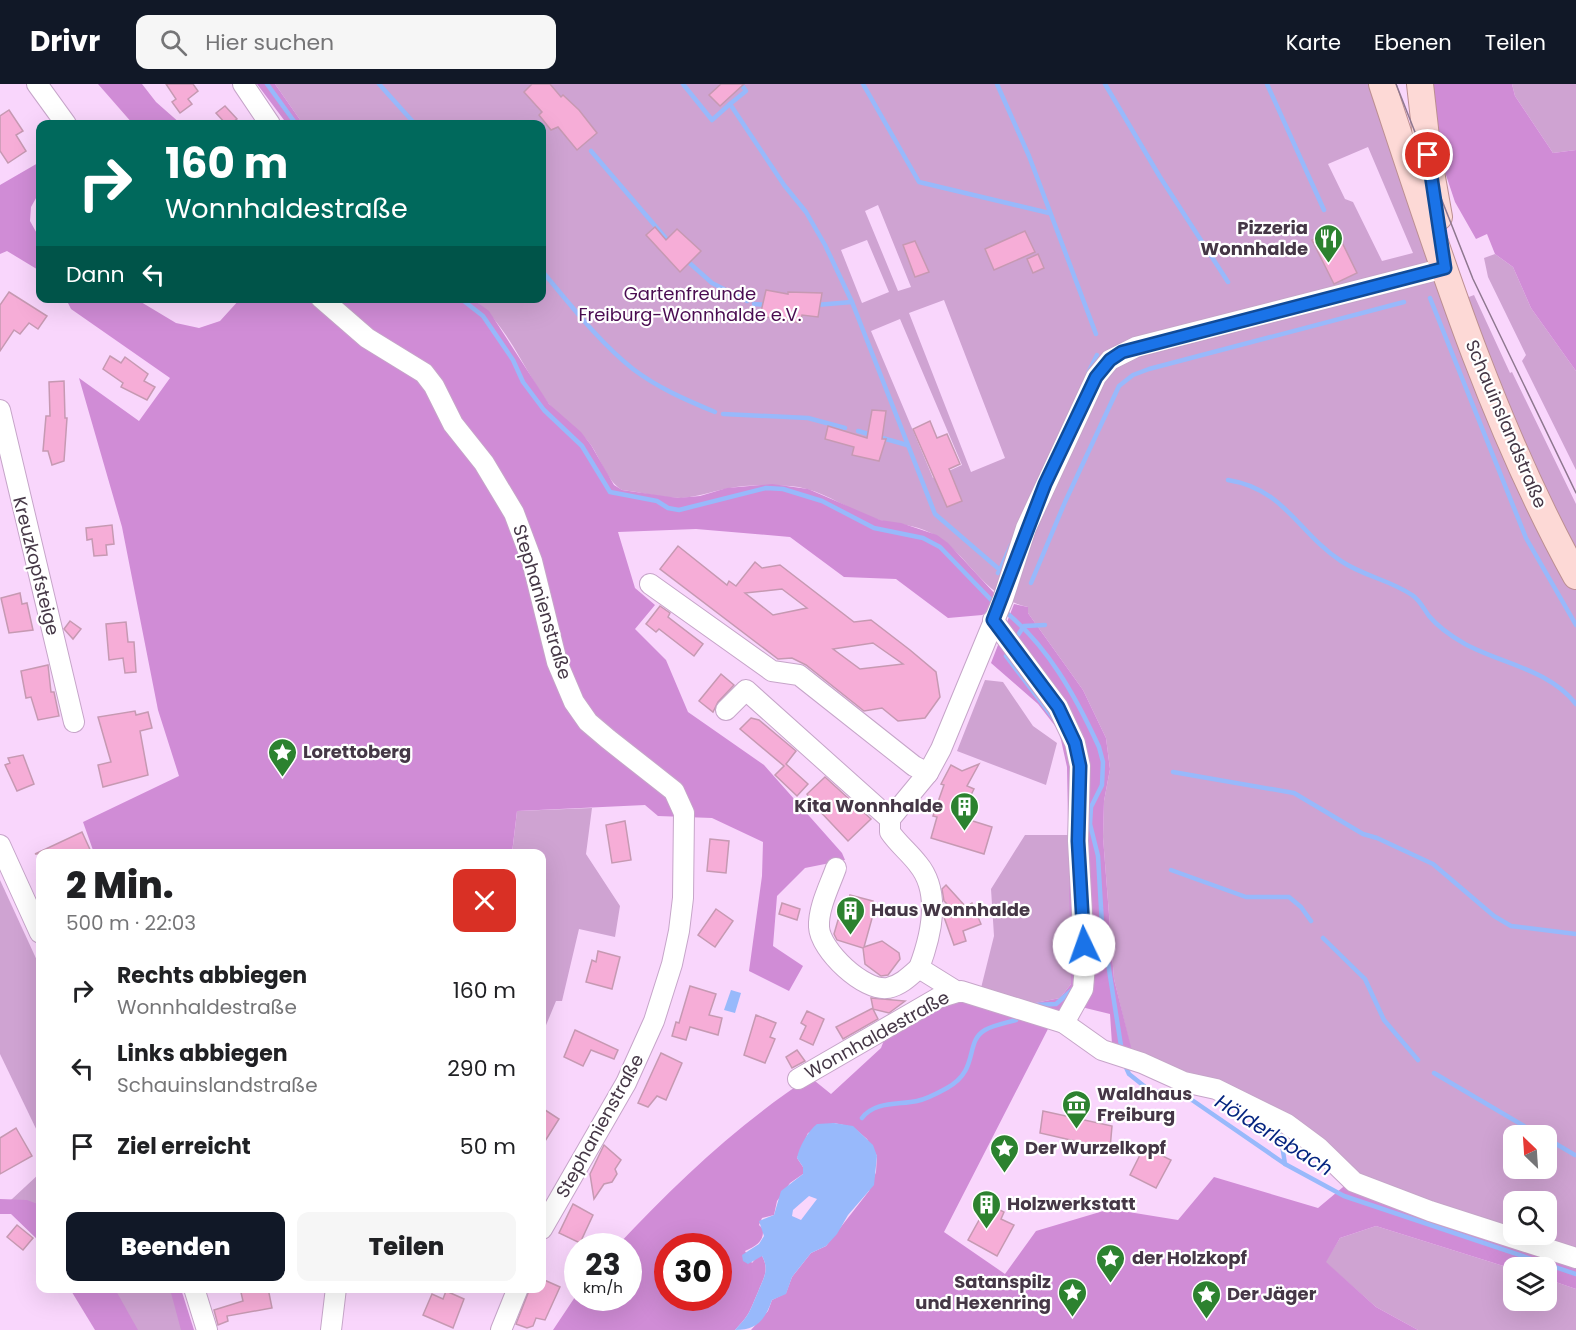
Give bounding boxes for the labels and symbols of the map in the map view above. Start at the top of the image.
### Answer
pin [1402,129,1453,180]
place label: Pizzeria Wonnhalde [1200,215,1308,261]
restaurant icon: Pizzeria Wonnhalde [1313,222,1345,264]
park label: Gartenfreunde Freiburg-Wonnhalde e.V. [578,281,802,327]
street label: Schauinslandstraße [1460,336,1553,512]
street label: Kreuzkopfsteige [7,494,66,638]
street label: Stephanienstraße [507,521,578,682]
place icon: Lorettoberg [266,736,298,778]
place label: Lorettoberg [303,739,411,764]
building icon: Kita Wonnhalde [948,790,980,832]
place label: Kita Wonnhalde [794,793,943,818]
building icon: Haus Wonnhalde [834,894,866,936]
place label: Haus Wonnhalde [871,897,1030,922]
position arrow [1052,913,1116,977]
street label: Wonnhaldestraße [800,984,954,1085]
street label: Stephanienstraße [550,1049,650,1202]
place label: Waldhaus Freiburg [1097,1081,1192,1127]
museum icon: Waldhaus Freiburg [1060,1088,1092,1130]
water label: Hölderlebach [1210,1088,1338,1182]
north arrow [1503,1125,1557,1179]
place icon: Der Wurzelkopf [988,1132,1020,1174]
place label: Der Wurzelkopf [1025,1135,1167,1160]
building icon: Holzwerkstatt [970,1188,1002,1230]
place label: Holzwerkstatt [1007,1191,1136,1216]
speed limit sign: 30 [654,1233,732,1311]
place icon: der Holzkopf [1095,1242,1127,1284]
place label: der Holzkopf [1132,1245,1248,1270]
place label: Satanspilz und Hexenring [915,1269,1051,1315]
place icon: Satanspilz und Hexenring [1056,1276,1088,1318]
place icon: Der Jäger [1190,1278,1222,1320]
place label: Der Jäger [1227,1281,1317,1306]

